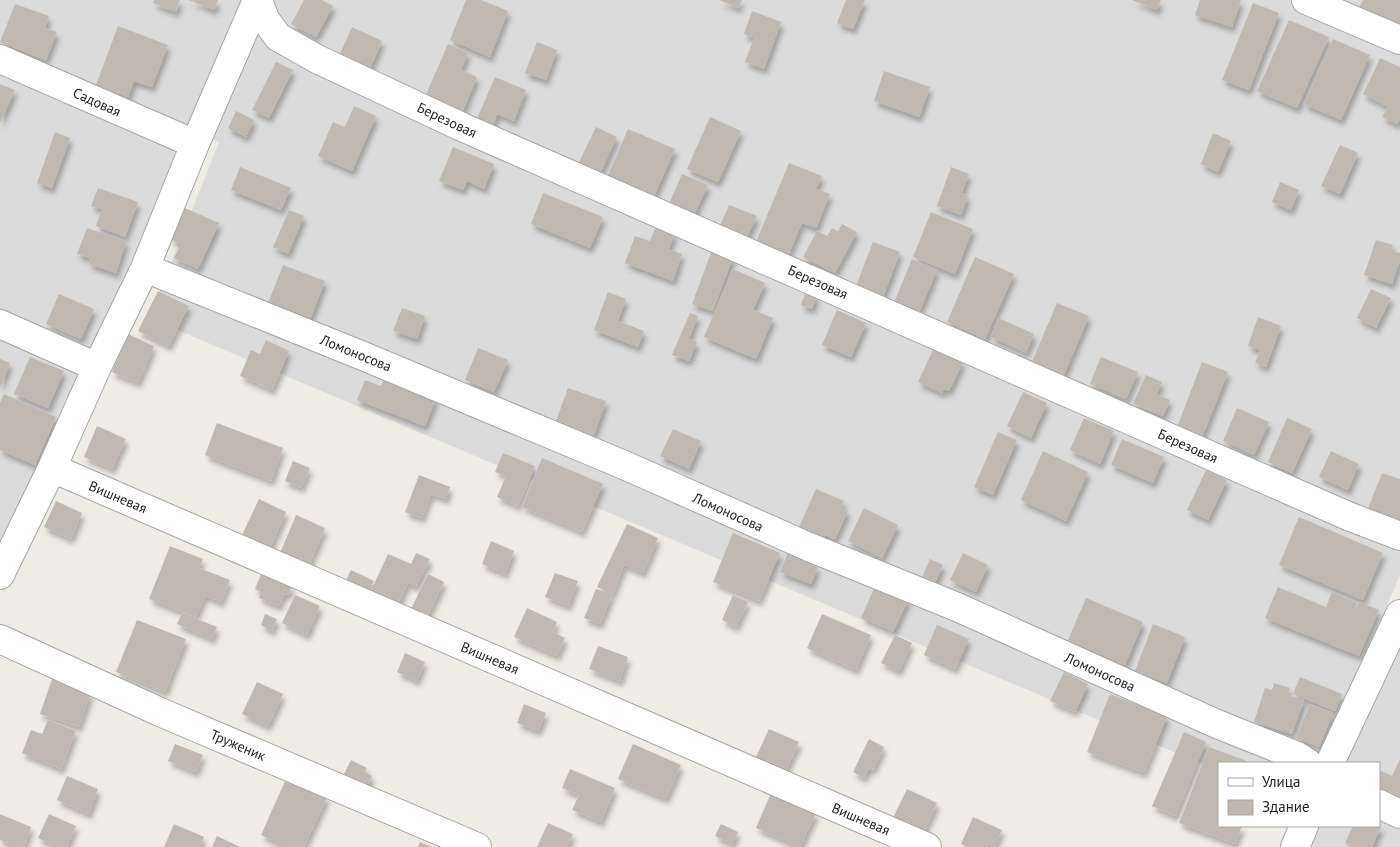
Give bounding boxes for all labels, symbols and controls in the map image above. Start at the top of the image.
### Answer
street label: Садовая [70,83,124,121]
street label: Березовая [414,98,480,142]
street label: Березовая [785,261,851,303]
street label: Ломоносова [317,330,394,375]
street label: Березовая [1155,425,1221,467]
street label: Вишневая [86,477,150,517]
street label: Ломоносова [689,488,766,536]
street label: Вишневая [458,638,522,678]
street label: Ломоносова [1061,648,1138,696]
street label: Труженик [208,725,269,765]
legend [1218,762,1380,827]
text: Улица [1262,772,1300,791]
text: Здание [1262,797,1310,816]
street label: Вишневая [829,799,893,839]

